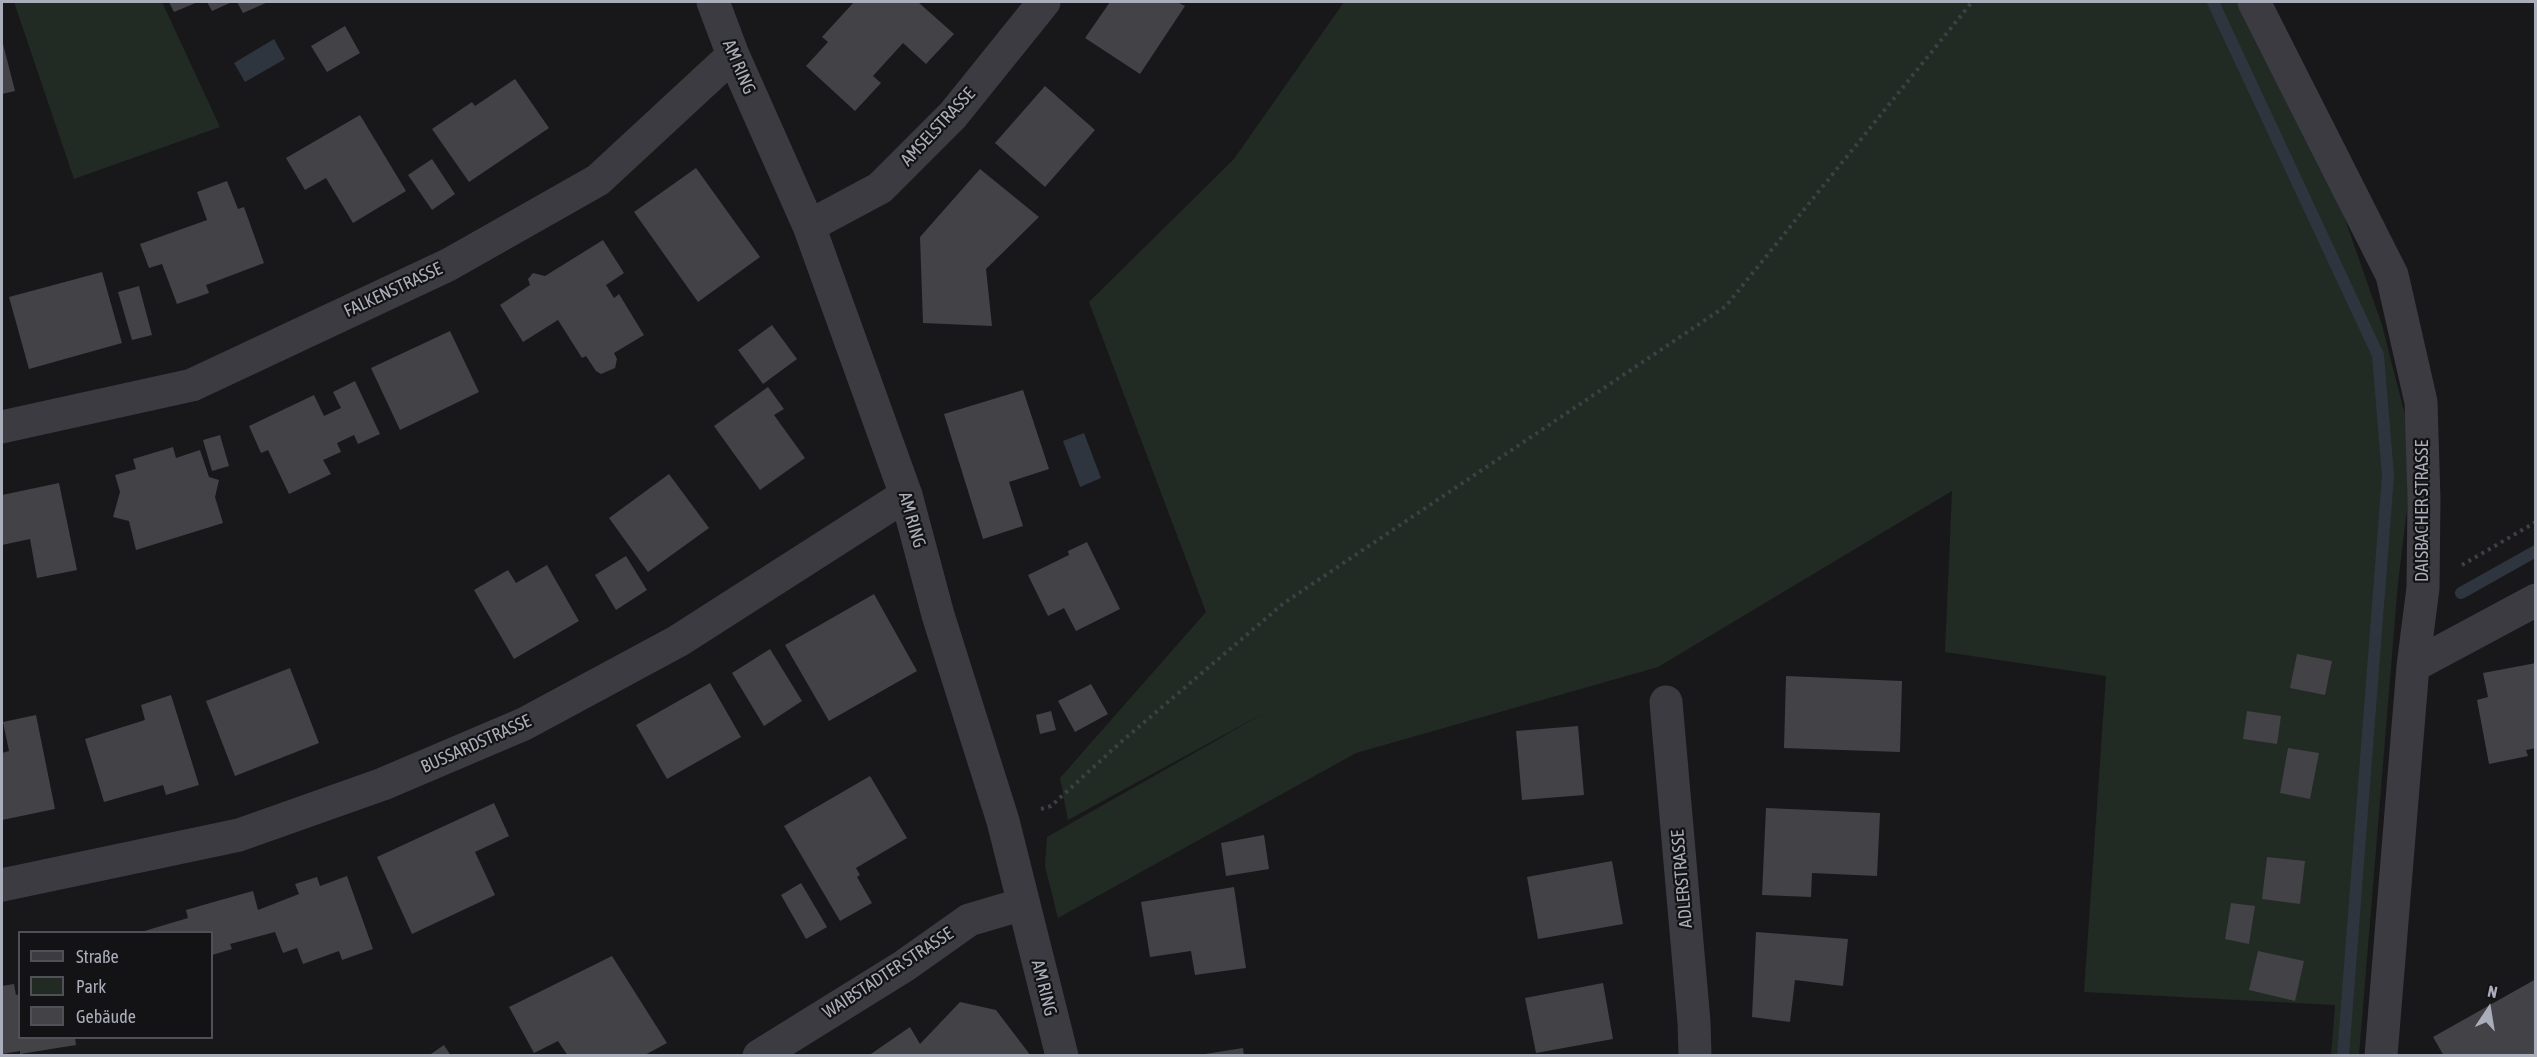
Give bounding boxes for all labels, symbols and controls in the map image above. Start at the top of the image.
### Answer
street label: AM RING [718,37,760,97]
street label: AMSELSTRASSE [896,83,980,171]
street label: FALKENSTRASSE [340,258,446,322]
street label: DAISBACHER STRASSE [2411,440,2433,582]
street label: AM RING [894,490,930,550]
street label: BUSSARDSTRASSE [418,710,534,778]
street label: ADLERSTRASSE [1667,829,1697,929]
street label: WAIBSTADTER STRASSE [819,923,957,1023]
legend [18,931,213,1039]
text: Straße [76,946,119,967]
street label: AM RING [1027,958,1061,1018]
text: Park [76,976,106,997]
north arrow [2459,979,2519,1039]
text: N [2486,982,2499,1001]
text: Gebäude [76,1006,136,1027]

